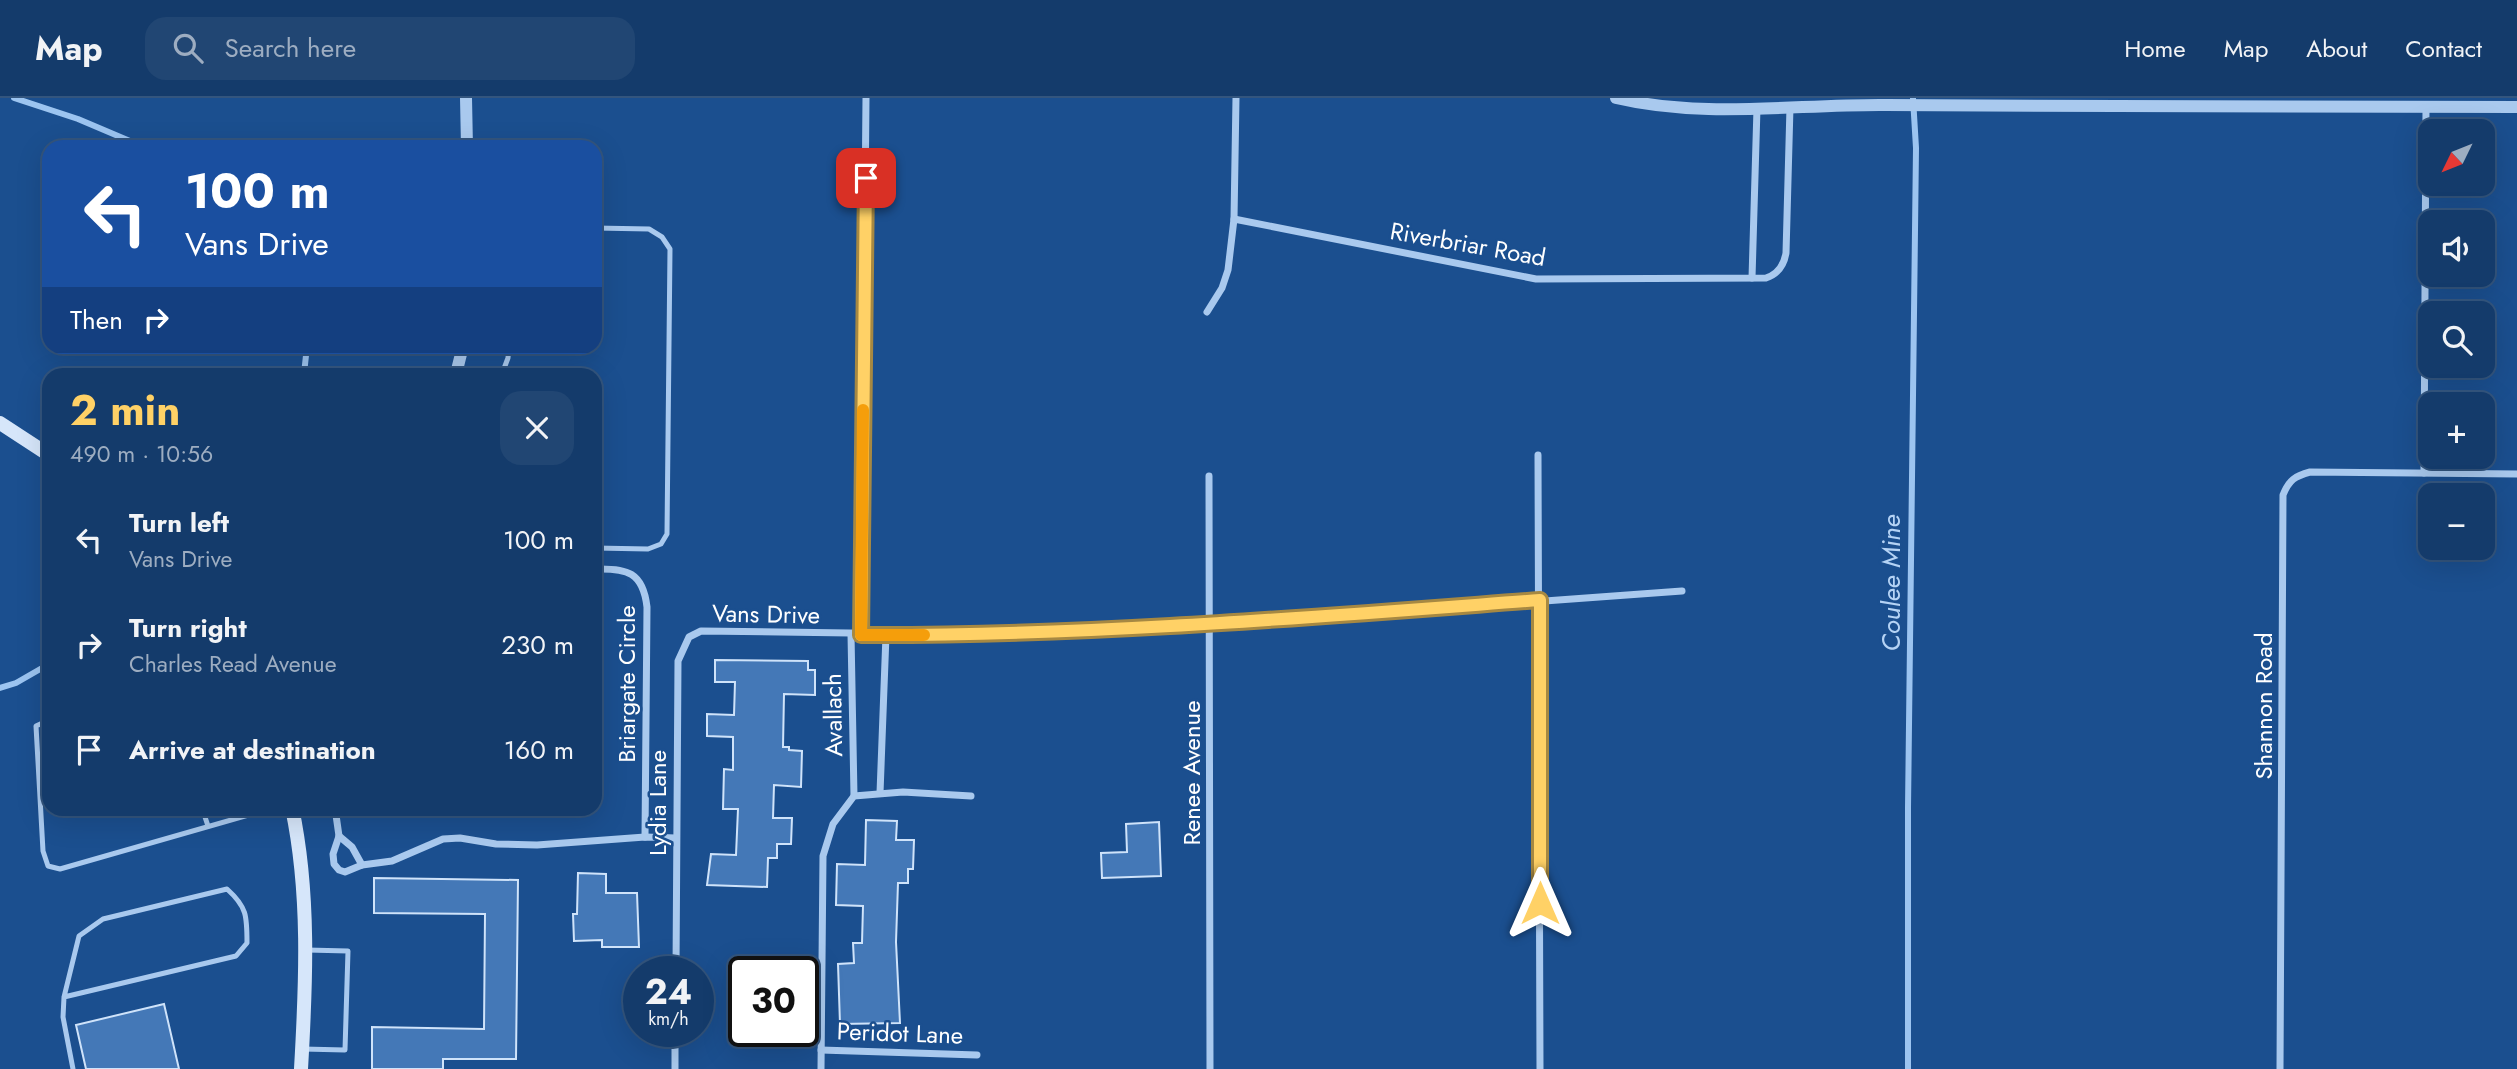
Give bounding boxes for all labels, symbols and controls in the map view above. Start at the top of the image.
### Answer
search box [145,17,635,80]
text: Map [35,25,103,72]
icon: search [169,29,207,67]
text: Search here [225,29,356,67]
text: Home [2124,31,2186,66]
text: Map [2224,31,2268,66]
text: About [2306,31,2367,66]
text: Contact [2405,31,2482,66]
north arrow [2418,119,2496,196]
map controls [2418,119,2495,560]
pin [836,148,896,208]
text: 100 m [185,156,330,226]
icon: arrive [847,159,885,197]
icon: left [70,168,161,259]
button: sound [2418,210,2495,287]
street label: Riverbriar Road [1387,213,1549,275]
text: Vans Drive [185,221,329,267]
text: Then [70,301,123,339]
icon: right [137,301,175,339]
button: search [2418,301,2495,378]
text: 2 min [70,380,180,441]
button: close [500,391,574,465]
button: + [2418,392,2495,469]
text: 490 m · 10:56 [70,437,213,471]
button: − [2418,483,2495,560]
text: Turn left [129,504,229,542]
water label: Coulee Mine [1872,514,1910,652]
icon: left [70,521,108,559]
text: 100 m [503,521,574,559]
text: Vans Drive [129,542,232,576]
street label: Vans Drive [712,596,820,632]
street label: Briargate Circle [609,605,644,763]
text: Turn right [129,609,247,647]
icon: right [70,626,108,664]
text: 230 m [501,626,574,664]
street label: Shannon Road [2246,632,2281,780]
text: Charles Read Avenue [129,647,337,681]
street label: Avallach [815,673,851,757]
street label: Renee Avenue [1174,700,1209,846]
icon: arrive [70,731,108,769]
text: Arrive at destination [129,731,376,769]
text: 160 m [504,731,574,769]
street label: Lydia Lane [640,750,675,856]
position arrow [1503,866,1577,940]
speed limit sign: 30 [728,956,819,1047]
text: 24 [645,967,692,1017]
text: km/h [648,1006,689,1032]
street label: Peridot Lane [836,1013,964,1053]

